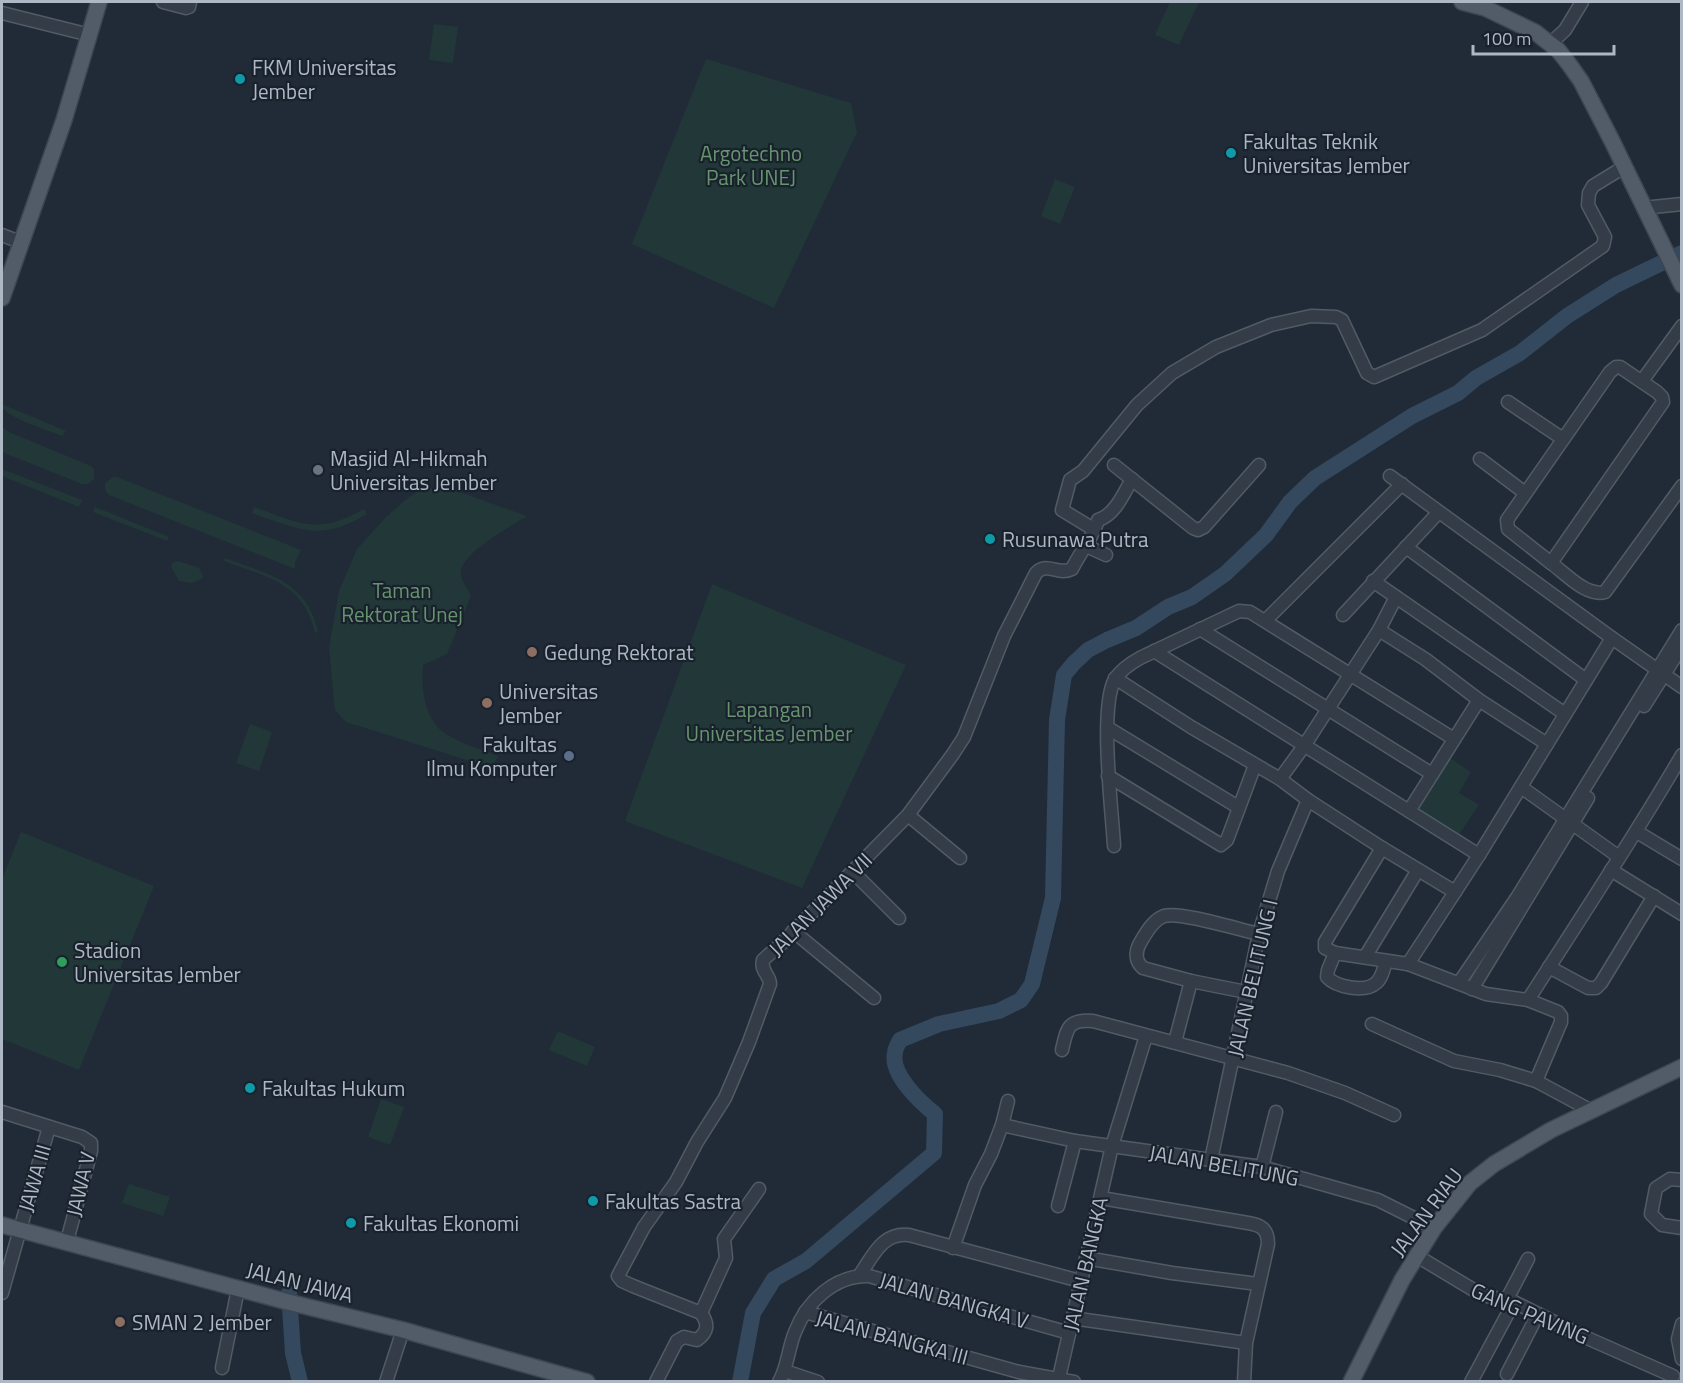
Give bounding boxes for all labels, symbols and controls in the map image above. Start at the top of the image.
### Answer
scale bar [1473,18,1614,56]
text: 100 m [1482,25,1531,52]
place label: FKM Universitas Jember [252,51,396,107]
marker: FKM Universitas Jember [233,72,247,86]
place label: Fakultas Teknik Universitas Jember [1243,125,1410,181]
park label: Argotechno Park UNEJ [700,137,802,193]
marker: Fakultas Teknik Universitas Jember [1224,146,1238,160]
place label: Masjid Al-Hikmah Universitas Jember [330,442,497,498]
marker: Masjid Al-Hikmah Universitas Jember [311,463,325,477]
place label: Rusunawa Putra [1002,523,1149,555]
marker: Rusunawa Putra [983,532,997,546]
park label: Taman Rektorat Unej [341,574,463,630]
place label: Gedung Rektorat [544,636,694,668]
marker: Gedung Rektorat [525,645,539,659]
place label: Universitas Jember [499,675,598,731]
park label: Lapangan Universitas Jember [686,693,852,749]
marker: Universitas Jember [480,696,494,710]
place label: Fakultas Ilmu Komputer [426,728,557,784]
marker: Fakultas Ilmu Komputer [562,749,576,763]
street label: JALAN JAWA VII [761,845,879,963]
street label: JALAN BELITUNG I [1218,896,1286,1060]
place label: Stadion Universitas Jember [74,934,241,990]
marker: Stadion Universitas Jember [55,955,69,969]
place label: Fakultas Hukum [262,1072,405,1104]
marker: Fakultas Hukum [243,1081,257,1095]
street label: JALAN BELITUNG [1147,1136,1301,1194]
street label: JAWA III [9,1140,59,1216]
street label: JAWA V [57,1148,103,1220]
street label: JALAN RIAU [1382,1161,1470,1263]
place label: Fakultas Sastra [605,1185,742,1217]
street label: JALAN BANGKA [1054,1193,1116,1334]
marker: Fakultas Sastra [586,1194,600,1208]
place label: Fakultas Ekonomi [363,1207,519,1239]
marker: Fakultas Ekonomi [344,1216,358,1230]
street label: JALAN JAWA [243,1253,357,1311]
street label: JALAN BANGKA V [876,1263,1032,1337]
street label: GANG PAVING [1466,1274,1594,1352]
street label: JALAN BANGKA III [812,1301,972,1373]
place label: SMAN 2 Jember [132,1306,272,1338]
marker: SMAN 2 Jember [113,1315,127,1329]

